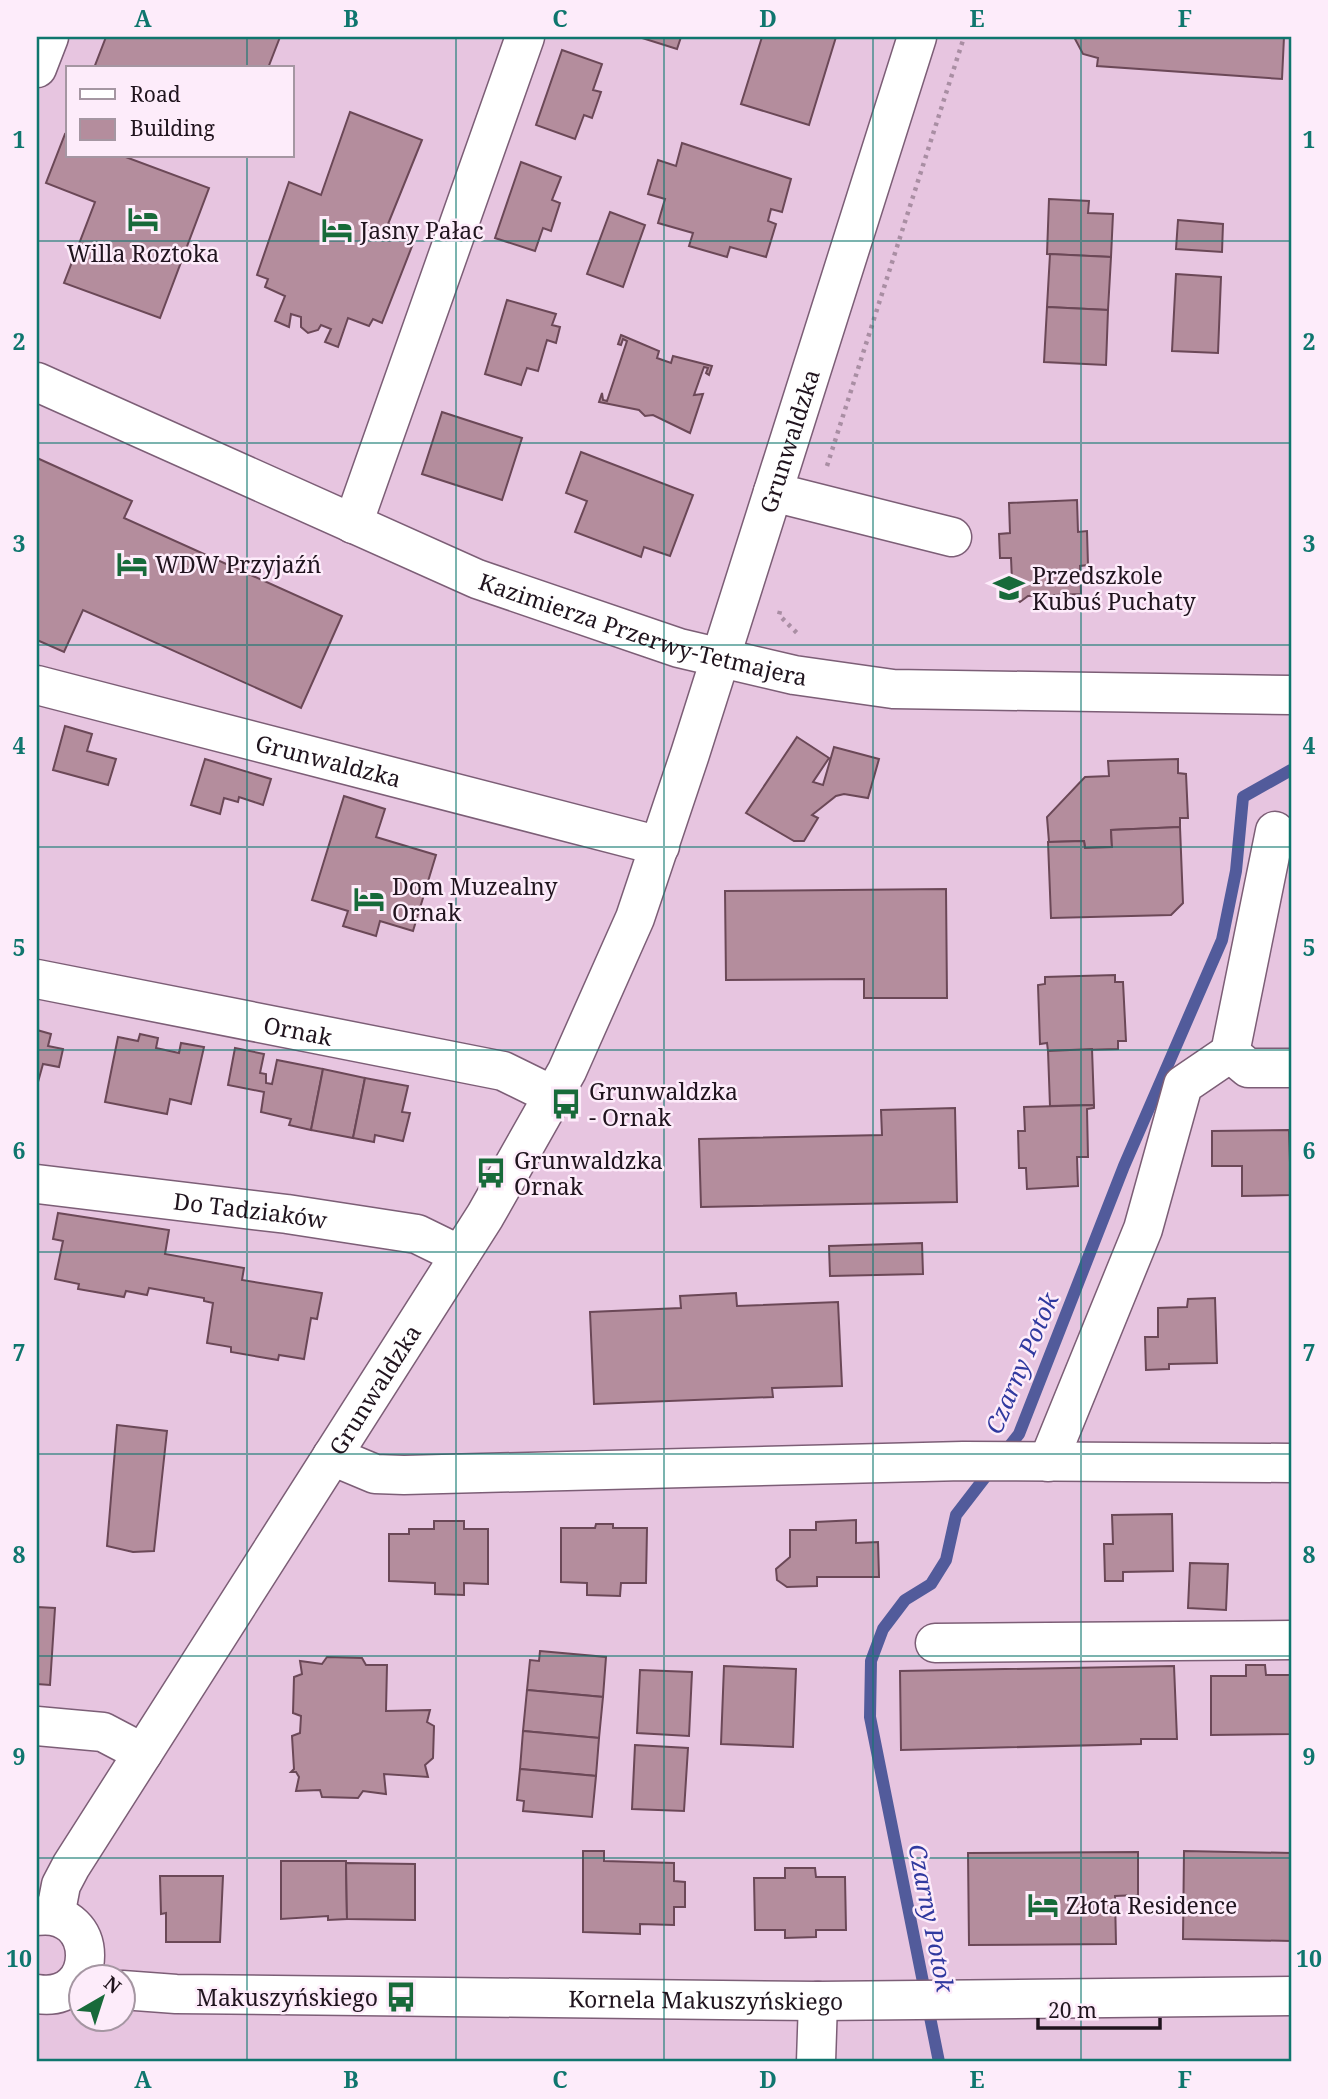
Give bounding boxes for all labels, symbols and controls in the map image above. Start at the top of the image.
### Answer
text: A [134,2,152,34]
text: B [343,2,359,34]
text: C [552,2,568,34]
text: D [759,2,777,34]
text: E [969,2,985,34]
text: F [1178,2,1192,34]
legend [66,66,294,158]
text: Road [130,80,181,108]
text: Building [130,114,215,142]
text: 1 [13,123,26,155]
text: 1 [1303,123,1316,155]
hotel icon: Willa Roztoka [126,202,160,236]
hotel icon: Jasny Pałac [320,213,354,247]
place label: Jasny Pałac [359,214,483,246]
place label: Willa Roztoka [67,237,219,269]
text: 2 [13,325,26,357]
text: 2 [1303,325,1316,357]
street label: Grunwaldzka [751,365,827,517]
text: 3 [13,527,26,559]
text: 3 [1303,527,1316,559]
hotel icon: WDW Przyjaźń [115,547,149,581]
place label: WDW Przyjaźń [155,548,321,580]
place label: Przedszkole Kubuś Puchaty [1032,559,1196,617]
street label: Kazimierza Przerwy-Tetmajera [475,565,809,693]
school or university icon: Przedszkole Kubuś Puchaty [992,571,1026,605]
street label: Grunwaldzka [252,726,405,794]
text: 4 [13,729,26,761]
text: 4 [1303,729,1316,761]
place label: Dom Muzealny Ornak [392,870,557,928]
hotel icon: Dom Muzealny Ornak [352,882,386,916]
text: 5 [13,931,26,963]
text: 5 [1303,931,1316,963]
street label: Ornak [261,1008,336,1053]
place label: Grunwaldzka - Ornak [589,1075,738,1133]
bus stop icon: Grunwaldzka - Ornak [549,1087,583,1121]
text: 6 [13,1134,26,1166]
text: 6 [1303,1134,1316,1166]
place label: Grunwaldzka Ornak [514,1144,663,1202]
bus stop icon: Grunwaldzka Ornak [474,1156,508,1190]
street label: Do Tadziaków [172,1185,330,1236]
water label: Czarny Potok [976,1286,1066,1439]
street label: Grunwaldzka [321,1318,428,1461]
text: 7 [13,1336,26,1368]
text: 7 [1303,1336,1316,1368]
text: 8 [13,1538,26,1570]
text: 8 [1303,1538,1316,1570]
text: 9 [13,1740,26,1772]
text: 9 [1303,1740,1316,1772]
water label: Czarny Potok [901,1841,963,1996]
hotel icon: Złota Residence [1026,1888,1060,1922]
place label: Złota Residence [1066,1889,1237,1921]
text: 10 [6,1942,32,1974]
text: 10 [1296,1942,1322,1974]
north arrow [66,1962,136,2032]
text: N [99,1970,127,2000]
bus stop icon: Makuszyńskiego [384,1980,418,2014]
place label: Makuszyńskiego [196,1981,378,2013]
street label: Kornela Makuszyńskiego [568,1982,843,2017]
scale bar [1038,1987,1160,2031]
text: 20 m [1048,1996,1097,2024]
text: A [134,2063,152,2095]
text: B [343,2063,359,2095]
text: C [552,2063,568,2095]
text: D [759,2063,777,2095]
text: E [969,2063,985,2095]
text: F [1178,2063,1192,2095]

